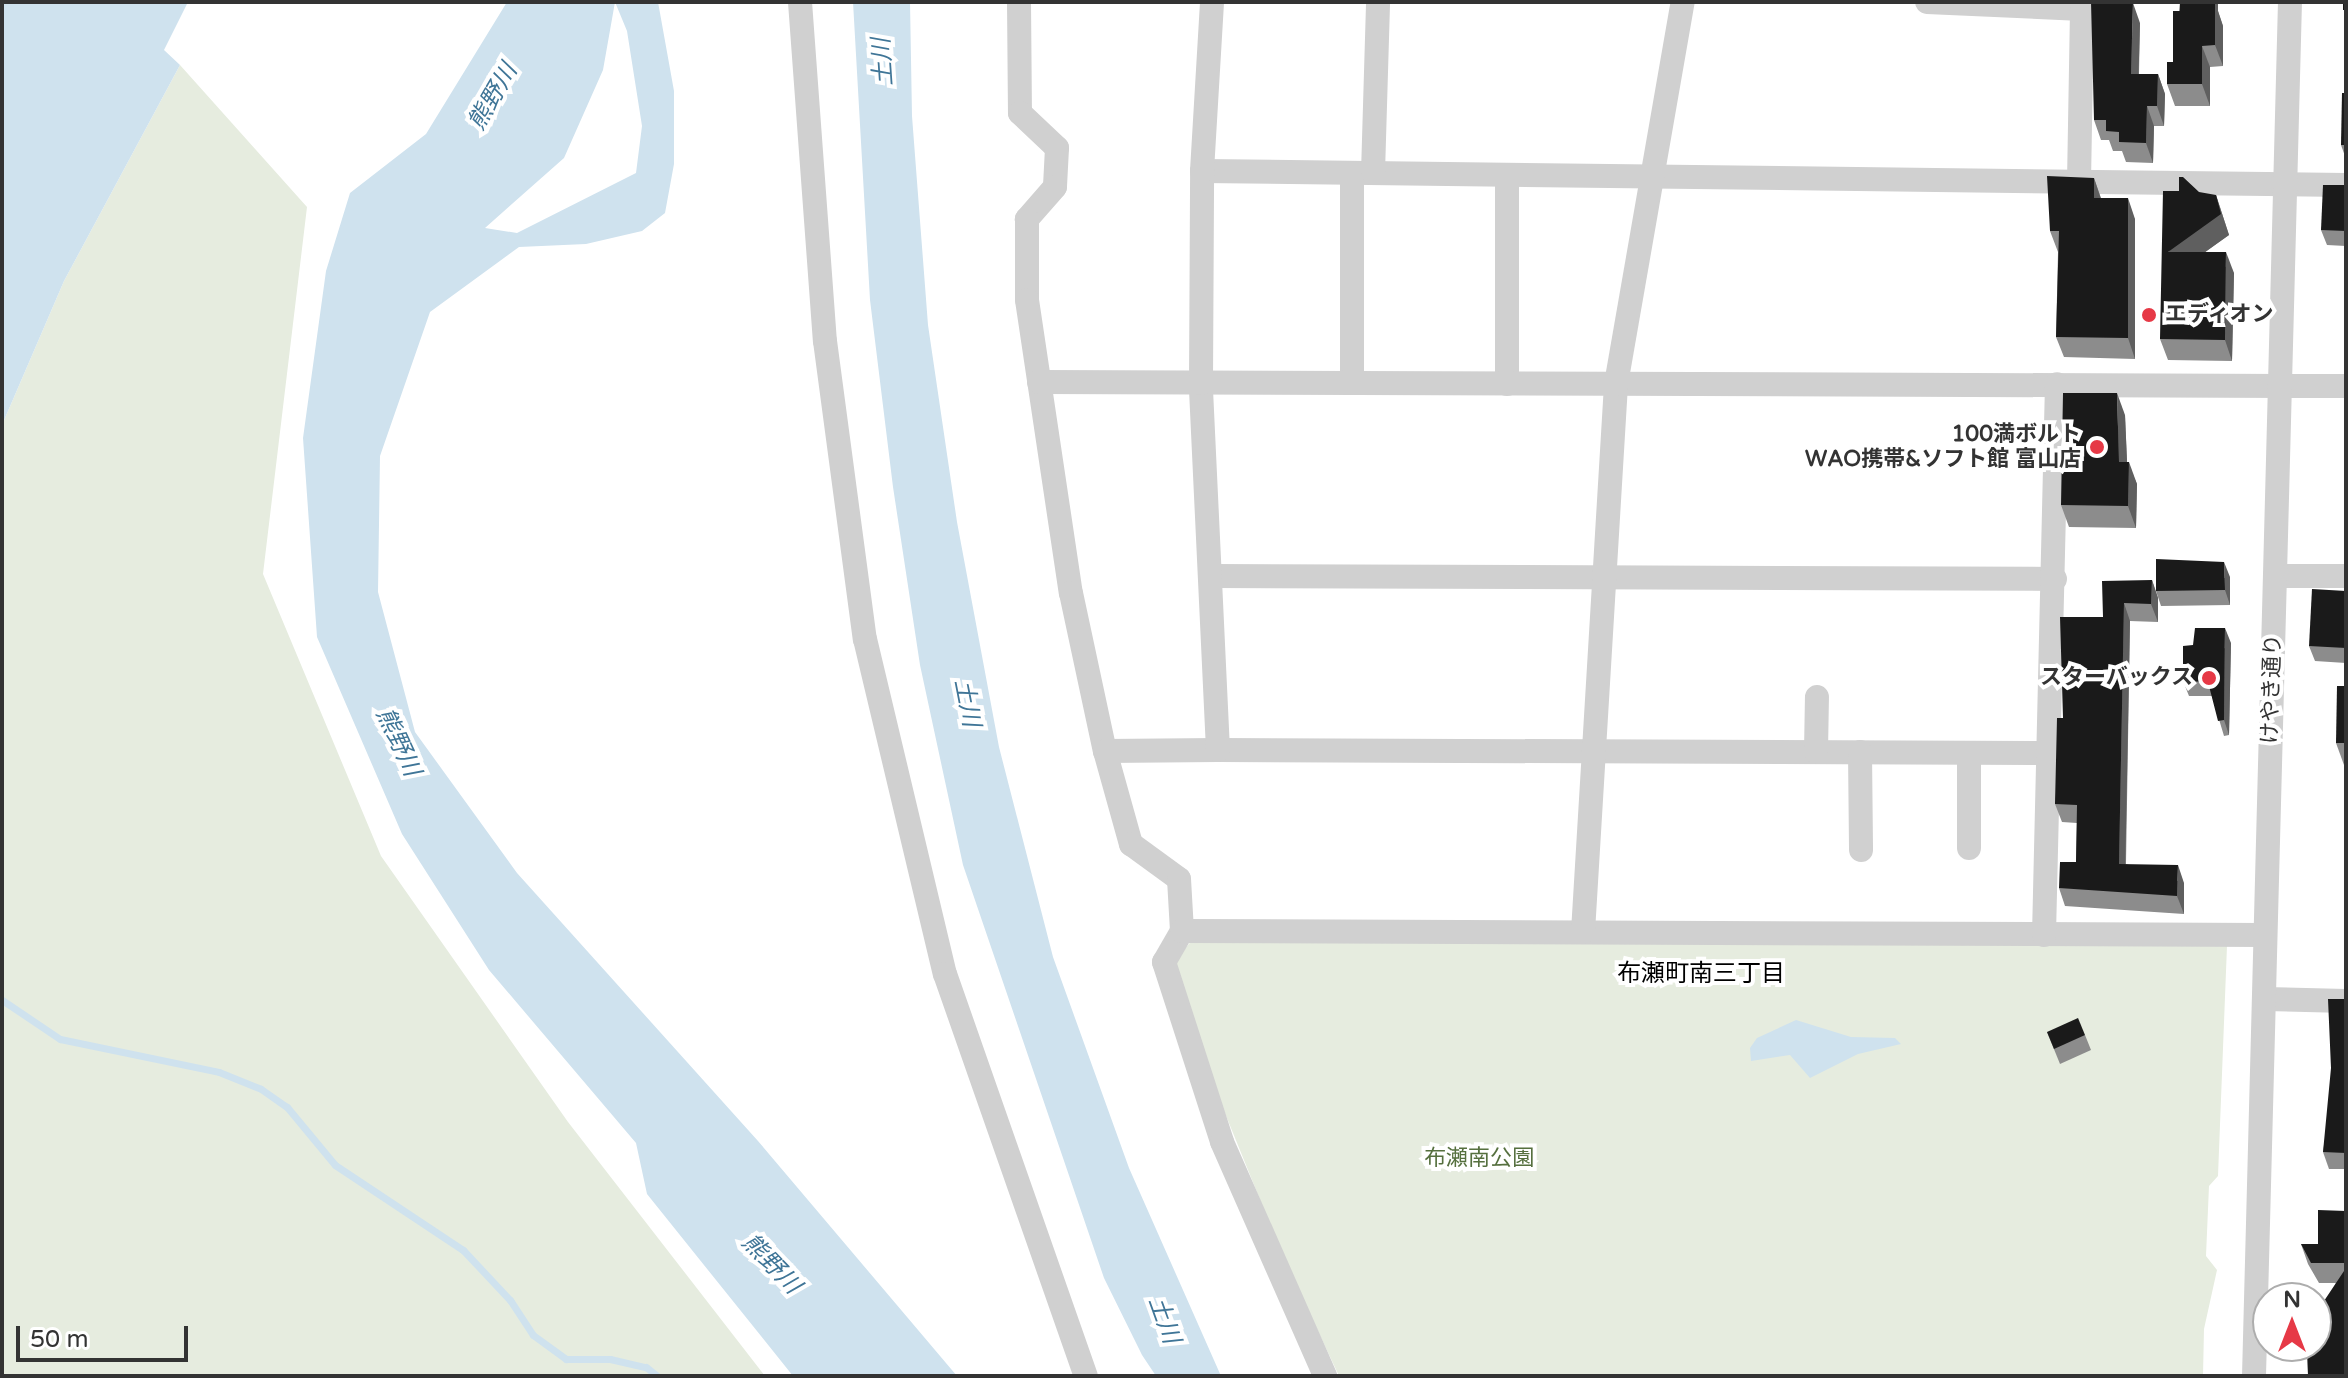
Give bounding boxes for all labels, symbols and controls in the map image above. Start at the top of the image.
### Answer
water label: 土川 [867,37,899,87]
water label: 熊野川 [463,59,523,135]
place label: エディオン [2165,302,2275,328]
marker: エディオン [2140,306,2158,324]
place label: 100満ボルト WAO携帯&ソフト館 富山店 [1805,421,2081,472]
marker: 100満ボルト WAO携帯&ソフト館 富山店 [2088,438,2106,456]
street label: けやき通り [2257,634,2287,744]
place label: スターバックス [2039,665,2193,691]
marker: スターバックス [2200,669,2218,687]
water label: 土川 [948,677,986,729]
water label: 熊野川 [370,703,426,781]
district label: 布瀬町南三丁目 [1617,960,1785,988]
park label: 布瀬南公園 [1424,1146,1534,1172]
water label: 熊野川 [736,1228,806,1300]
north arrow [2252,1282,2332,1362]
text: N [2283,1287,2301,1313]
water label: 土川 [1142,1293,1186,1347]
scale bar [20,1310,192,1360]
text: 50 m [30,1325,88,1354]

